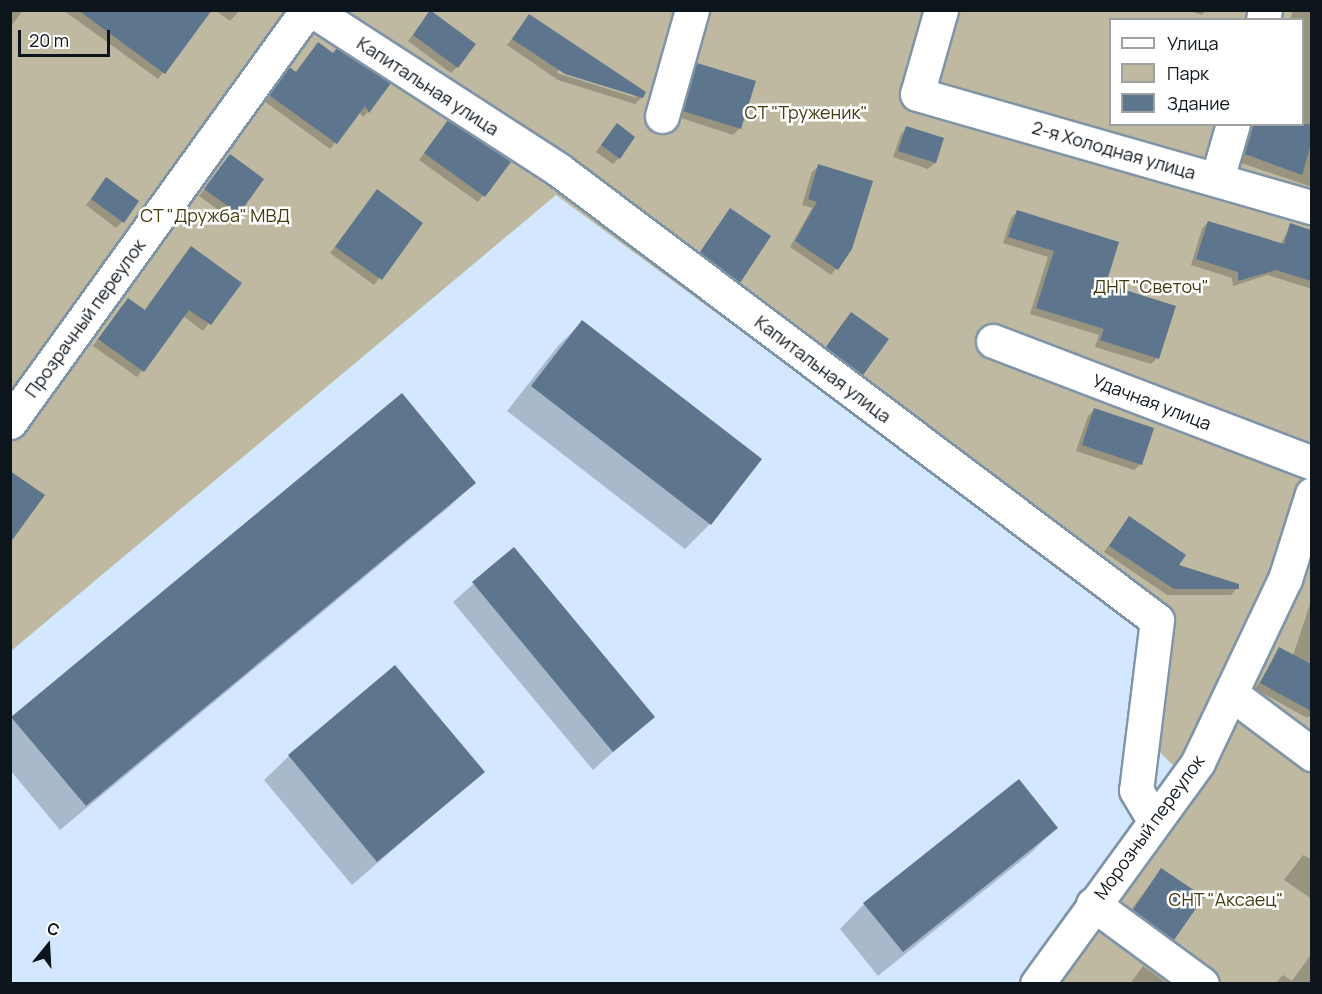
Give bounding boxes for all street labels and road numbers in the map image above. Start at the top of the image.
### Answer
street label: Капитальная улица [353,32,503,140]
street label: 2-я Холодная улица [1030,116,1198,184]
street label: Прозрачный переулок [20,235,150,401]
street label: Капитальная улица [751,311,895,427]
street label: Удачная улица [1090,369,1214,435]
street label: Морозный переулок [1089,751,1209,903]

